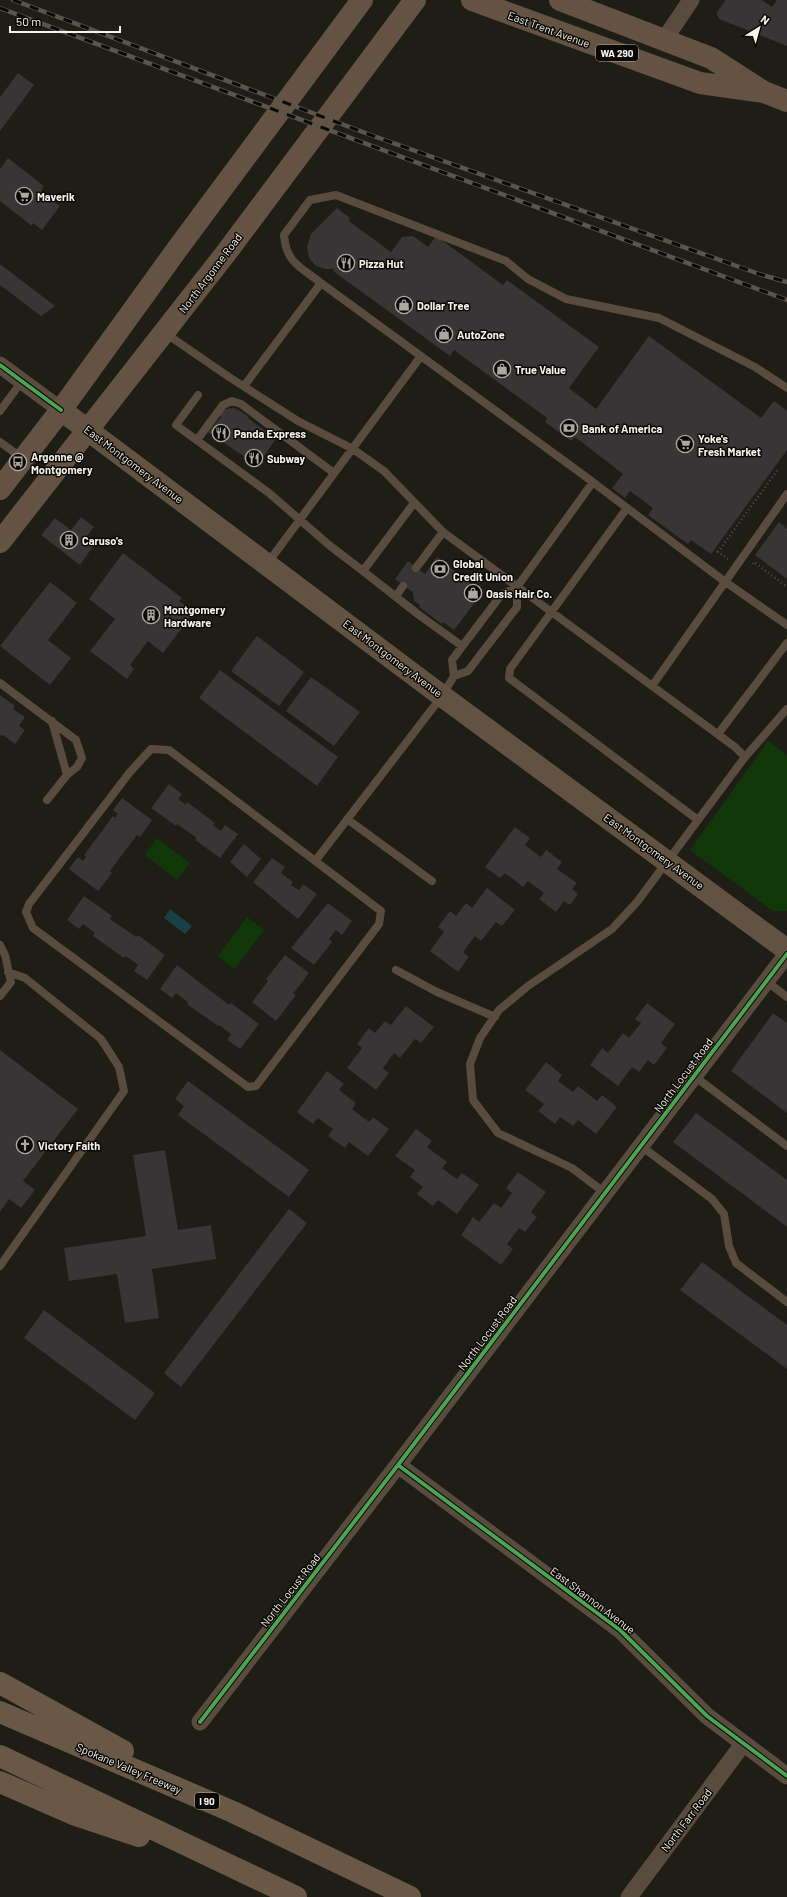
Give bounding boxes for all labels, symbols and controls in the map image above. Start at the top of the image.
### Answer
scale bar [10,8,120,34]
street label: East Trent Avenue [506,8,592,50]
north arrow [739,8,779,48]
text: N [758,12,772,27]
text: 50 m [16,14,41,28]
road number: WA 290 [596,45,638,61]
supermarket icon: Maverik [14,186,34,206]
place label: Maverik [37,190,75,203]
street label: North Argonne Road [176,231,244,315]
restaurant icon: Pizza Hut [336,253,356,273]
place label: Pizza Hut [359,257,404,270]
shop icon: Dollar Tree [394,295,414,315]
place label: Dollar Tree [417,299,469,312]
shop icon: AutoZone [434,324,454,344]
place label: AutoZone [457,328,505,341]
shop icon: True Value [492,359,512,379]
place label: True Value [515,363,566,376]
bank icon: Bank of America [559,418,579,438]
street label: East Montgomery Avenue [82,422,186,506]
place label: Bank of America [582,422,663,435]
restaurant icon: Panda Express [211,423,231,443]
place label: Panda Express [234,427,307,440]
place label: Yoke's Fresh Market [698,432,761,458]
supermarket icon: Yoke's Fresh Market [675,434,695,454]
restaurant icon: Subway [244,448,264,468]
place label: Argonne @ Montgomery [31,450,93,476]
bus stop icon: Argonne @ Montgomery [8,452,28,472]
place label: Subway [267,452,305,465]
building icon: Caruso's [59,530,79,550]
place label: Caruso's [82,534,124,547]
place label: Global Credit Union [453,557,513,583]
bank icon: Global Credit Union [430,559,450,579]
shop icon: Oasis Hair Co. [463,583,483,603]
place label: Oasis Hair Co. [486,587,552,600]
place label: Montgomery Hardware [164,603,226,629]
building icon: Montgomery Hardware [141,605,161,625]
street label: East Montgomery Avenue [341,616,445,700]
street label: East Montgomery Avenue [601,810,707,892]
street label: North Locust Road [651,1035,715,1115]
church icon: Victory Faith [15,1135,35,1155]
place label: Victory Faith [38,1139,100,1152]
street label: North Locust Road [455,1293,519,1373]
street label: North Locust Road [257,1551,323,1629]
street label: East Shannon Avenue [548,1564,638,1636]
street label: Spokane Valley Freeway [74,1740,184,1796]
street label: North Farr Road [658,1786,714,1854]
road number: I 90 [195,1793,219,1809]

